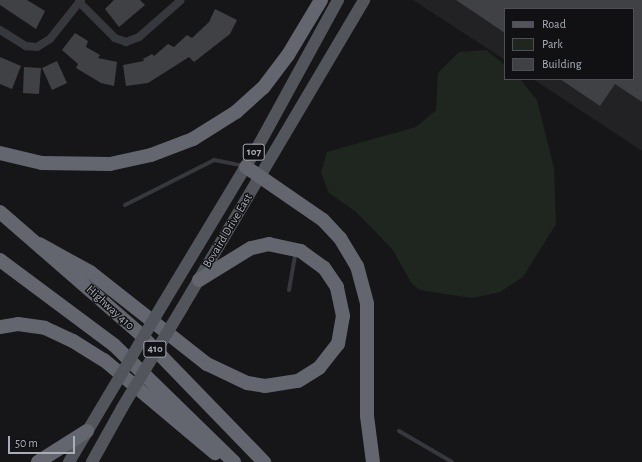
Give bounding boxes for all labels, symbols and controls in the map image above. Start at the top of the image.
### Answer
legend [504,8,634,80]
text: Road [542,18,566,30]
text: Park [542,38,563,50]
text: Building [542,58,582,70]
road number: 107 [242,143,266,161]
street label: Bovaird Drive East [200,191,256,271]
street label: Highway 410 [83,283,137,333]
road number: 410 [143,340,167,358]
scale bar [10,428,77,454]
text: 50 m [15,437,38,449]

